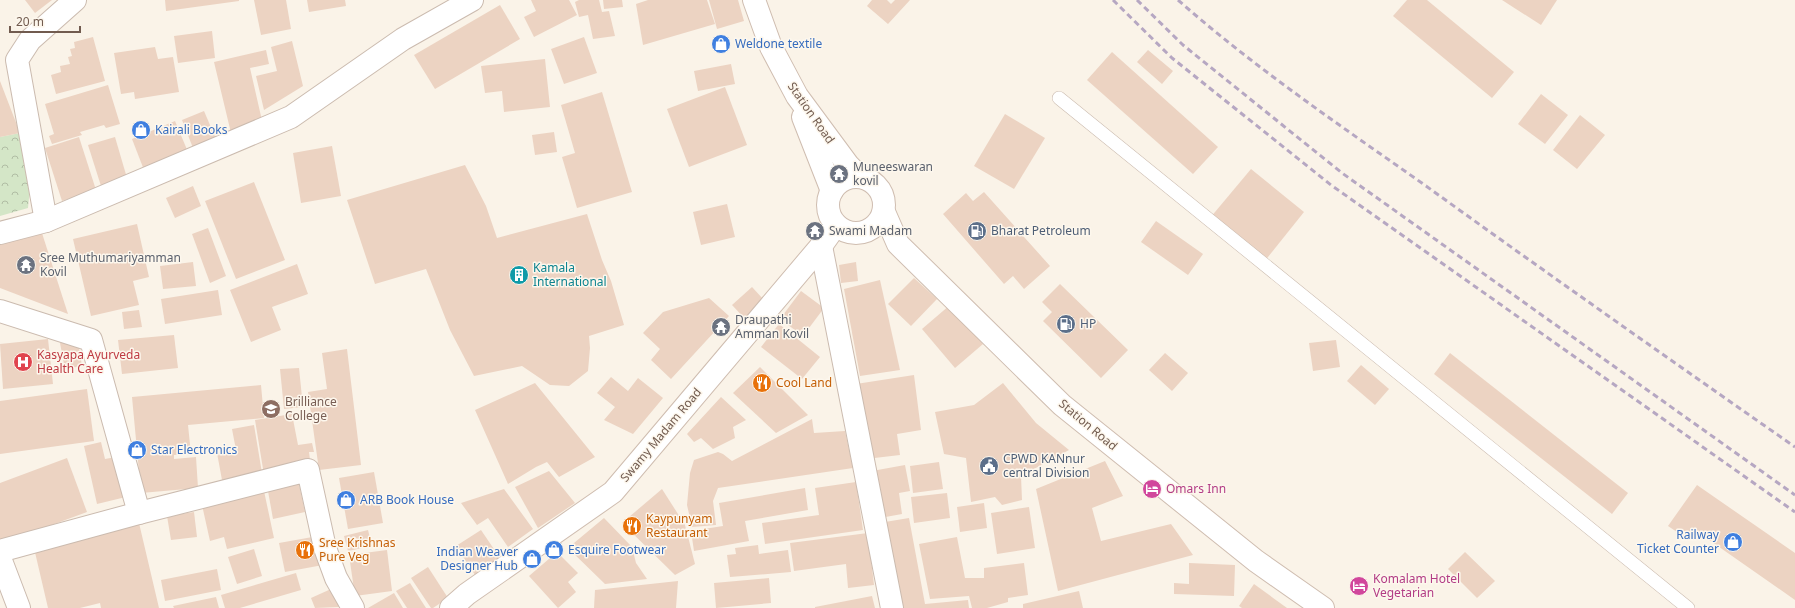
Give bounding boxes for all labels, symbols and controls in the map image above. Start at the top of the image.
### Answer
scale bar [10,8,80,34]
text: 20 m [16,13,44,30]
shop icon: Weldone textile [710,33,732,55]
place label: Weldone textile [735,35,822,52]
street label: Station Road [784,78,839,147]
shop icon: Kairali Books [130,119,152,141]
place label: Kairali Books [155,121,228,138]
place label: Muneeswaran kovil [853,158,933,189]
temple icon: Muneeswaran kovil [828,163,850,185]
temple icon: Swami Madam [804,220,826,242]
fuel station icon: Bharat Petroleum [966,220,988,242]
place label: Swami Madam [829,222,912,239]
place label: Bharat Petroleum [991,222,1091,239]
place label: Sree Muthumariyamman Kovil [40,249,181,280]
temple icon: Sree Muthumariyamman Kovil [15,254,37,276]
place label: Kamala International [533,259,607,290]
building icon: Kamala International [508,264,530,286]
place label: Draupathi Amman Kovil [735,311,809,342]
fuel station icon: HP [1055,313,1077,335]
place label: HP [1080,315,1096,332]
temple icon: Draupathi Amman Kovil [710,316,732,338]
place label: Kasyapa Ayurveda Health Care [37,346,140,377]
hospital icon: Kasyapa Ayurveda Health Care [12,351,34,373]
restaurant icon: Cool Land [751,372,773,394]
place label: Cool Land [776,374,832,391]
street label: Swamy Madam Road [616,384,705,485]
place label: Brilliance College [285,393,337,424]
street label: Station Road [1055,395,1121,454]
school or university icon: Brilliance College [260,398,282,420]
shop icon: Star Electronics [126,439,148,461]
place label: Star Electronics [151,441,238,458]
place label: CPWD KANnur central Division [1003,450,1090,481]
public building icon: CPWD KANnur central Division [978,455,1000,477]
hotel icon: Omars Inn [1141,478,1163,500]
place label: Omars Inn [1166,480,1226,497]
shop icon: ARB Book House [335,489,357,511]
place label: ARB Book House [360,491,454,508]
place label: Kaypunyam Restaurant [646,510,713,541]
restaurant icon: Kaypunyam Restaurant [621,515,643,537]
place label: Railway Ticket Counter [1637,526,1720,557]
shop icon: Railway Ticket Counter [1722,531,1744,553]
place label: Sree Krishnas Pure Veg [319,534,396,565]
restaurant icon: Sree Krishnas Pure Veg [294,539,316,561]
shop icon: Esquire Footwear [543,539,565,561]
place label: Esquire Footwear [568,541,666,558]
place label: Indian Weaver Designer Hub [437,543,518,574]
shop icon: Indian Weaver Designer Hub [521,548,543,570]
place label: Komalam Hotel Vegetarian [1373,570,1460,601]
hotel icon: Komalam Hotel Vegetarian [1348,575,1370,597]

